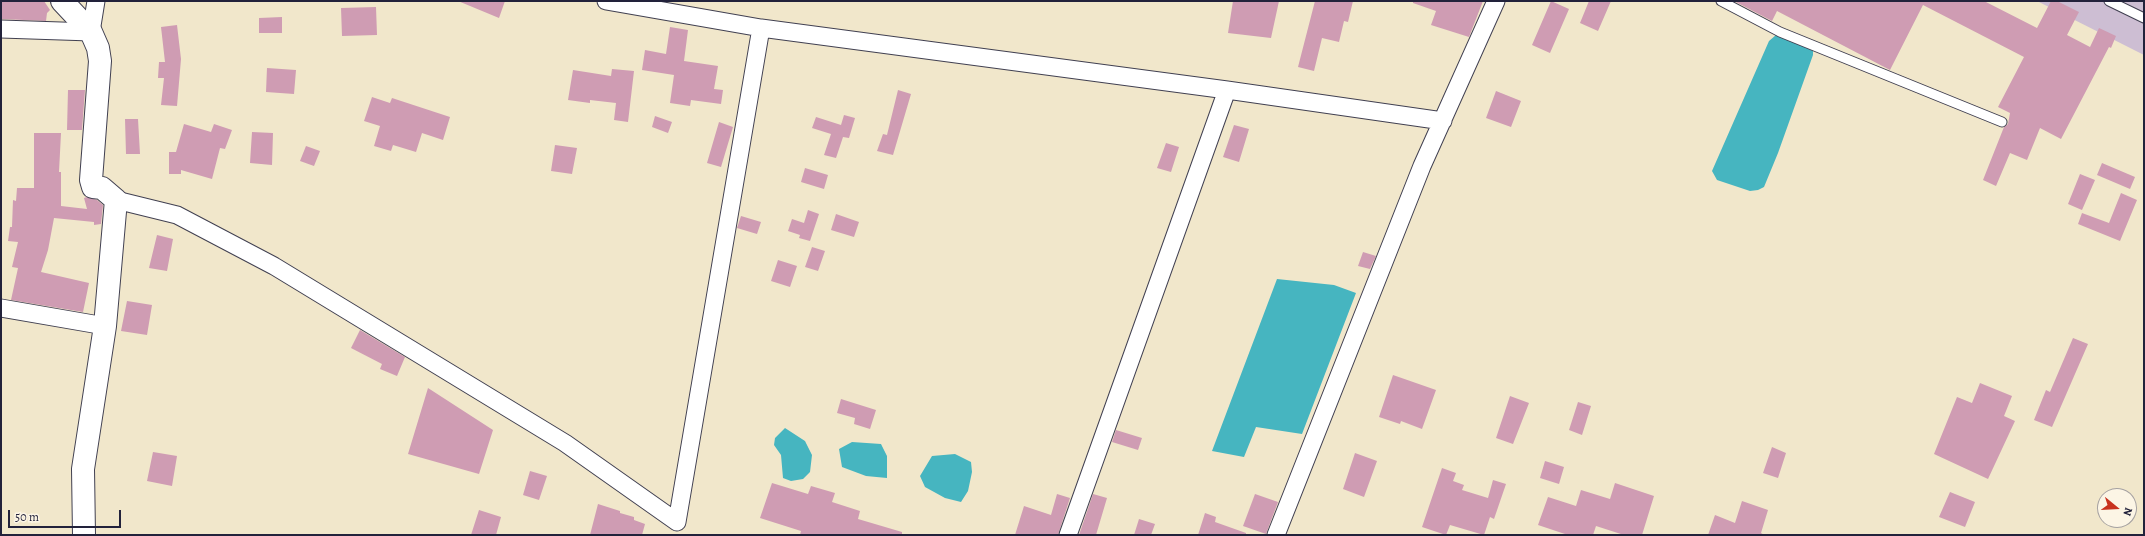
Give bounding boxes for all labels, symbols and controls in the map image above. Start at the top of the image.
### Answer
north arrow [2097,488,2137,528]
scale bar [10,502,123,528]
text: N [2120,505,2136,518]
text: 50 m [15,509,39,525]

